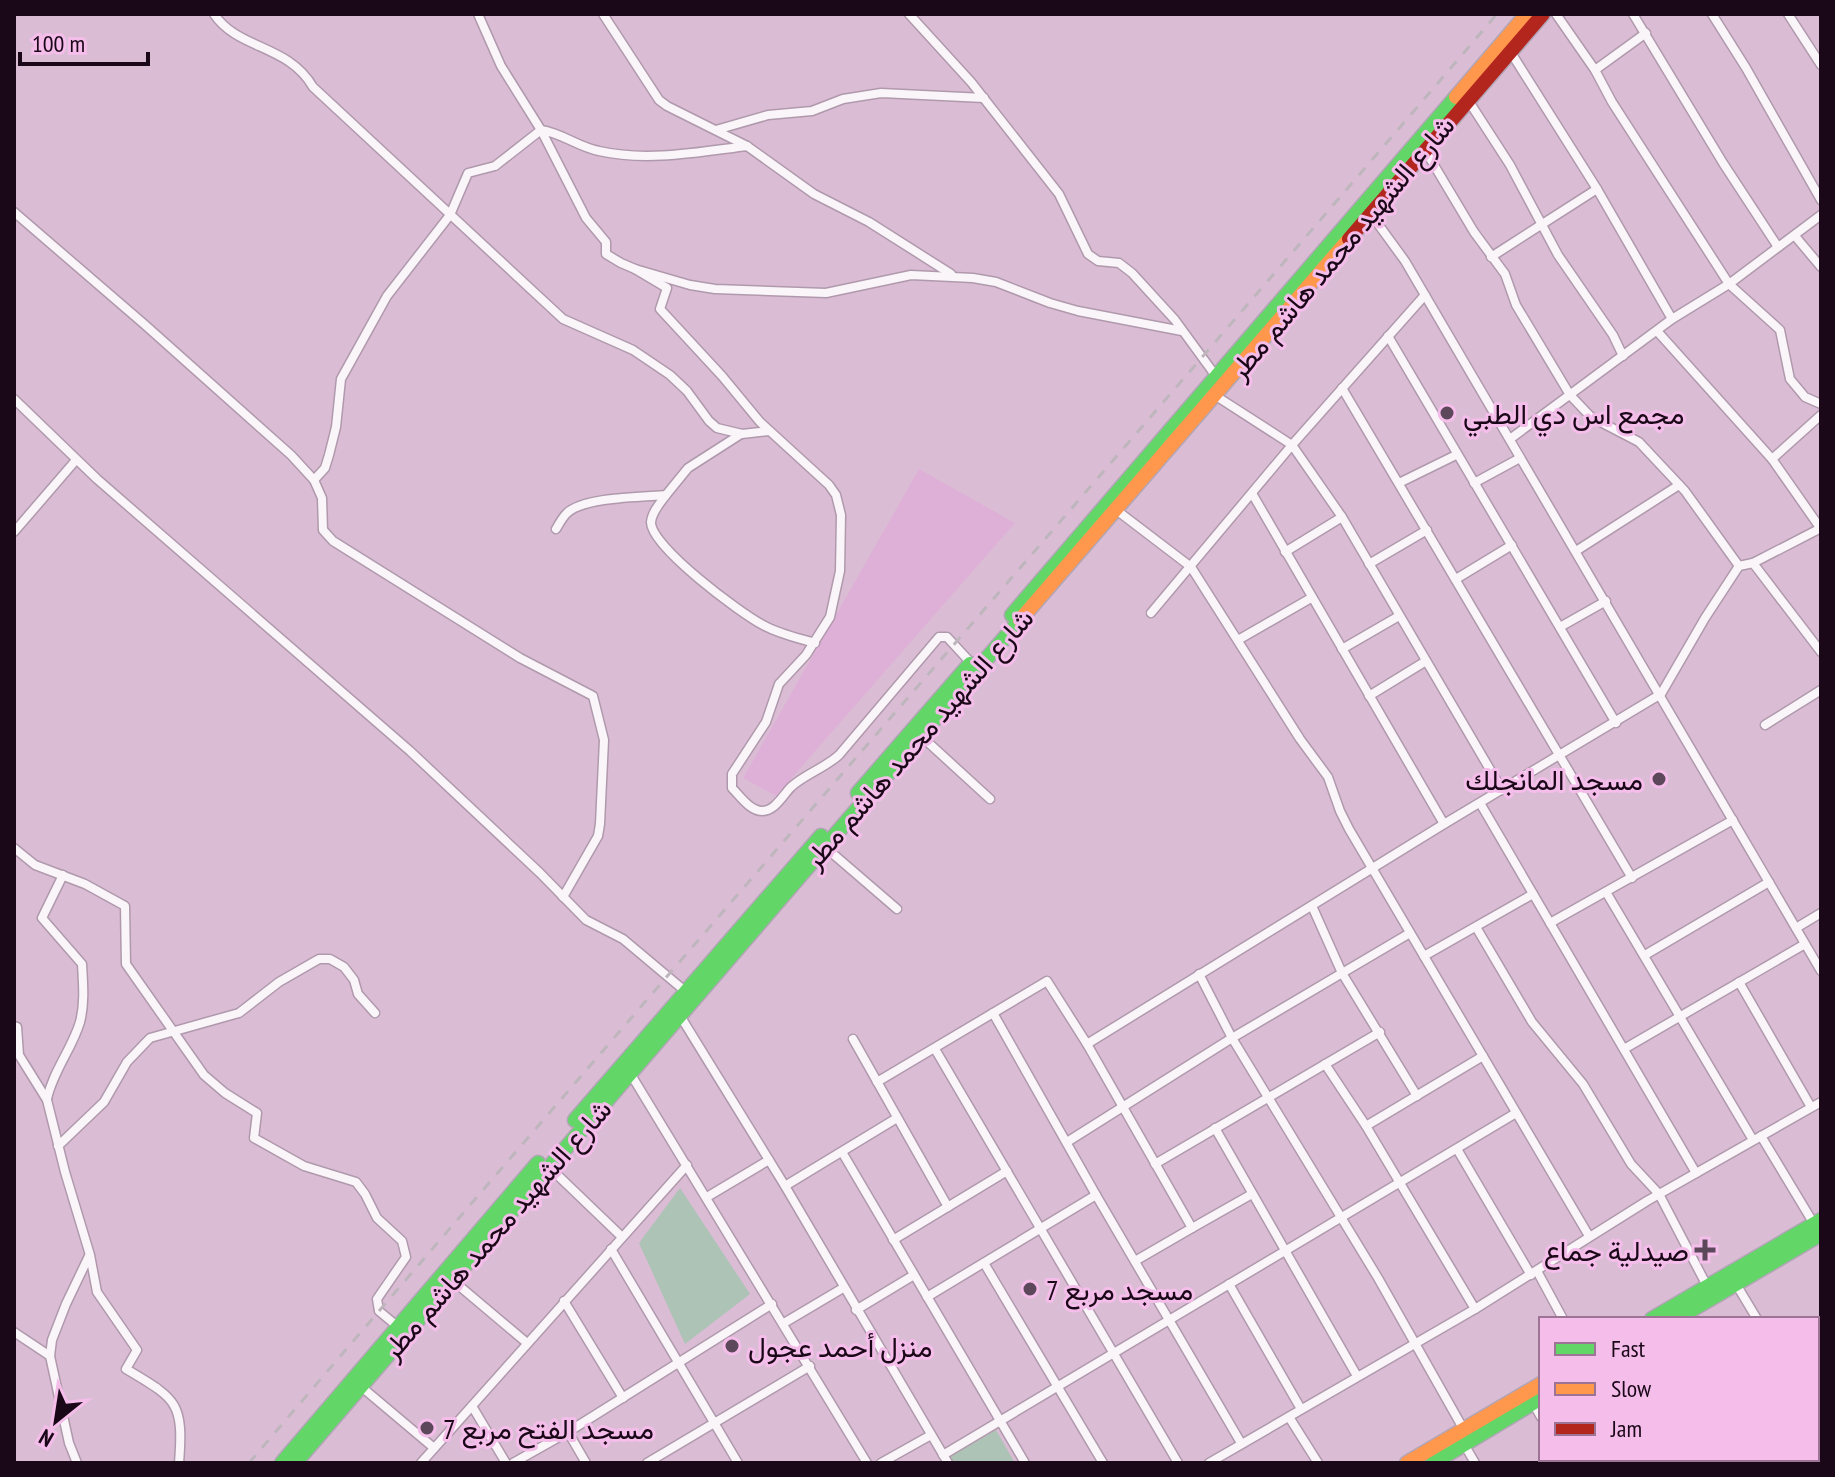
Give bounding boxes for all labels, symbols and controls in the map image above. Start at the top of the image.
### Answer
scale bar [20,16,148,66]
text: 100 m [32,28,85,59]
street label: شارع الشهيد محمد هاشم مطر [1219,107,1463,388]
place label: مجمع اس دي الطبي [1463,395,1684,437]
marker: مجمع اس دي الطبي [1438,404,1456,422]
street label: شارع الشهيد محمد هاشم مطر [794,600,1042,877]
place label: مسجد المانجلك [1465,761,1643,798]
marker: مسجد المانجلك [1650,770,1668,788]
street label: شارع الشهيد محمد هاشم مطر [372,1091,620,1368]
place label: صيدلية جماع [1544,1232,1689,1270]
marker: صيدلية جماع [1696,1241,1714,1259]
place label: مسجد مربع 7 [1046,1271,1193,1310]
marker: مسجد مربع 7 [1021,1280,1039,1298]
legend [1539,1317,1819,1461]
place label: منزل أحمد عجول [748,1328,932,1365]
text: Fast [1611,1333,1646,1364]
marker: منزل أحمد عجول [723,1337,741,1355]
text: Slow [1611,1373,1652,1404]
north arrow [16,1381,96,1461]
place label: مسجد الفتح مربع 7 [443,1410,654,1449]
text: Jam [1610,1413,1642,1444]
marker: مسجد الفتح مربع 7 [418,1419,436,1437]
text: N [34,1423,58,1453]

